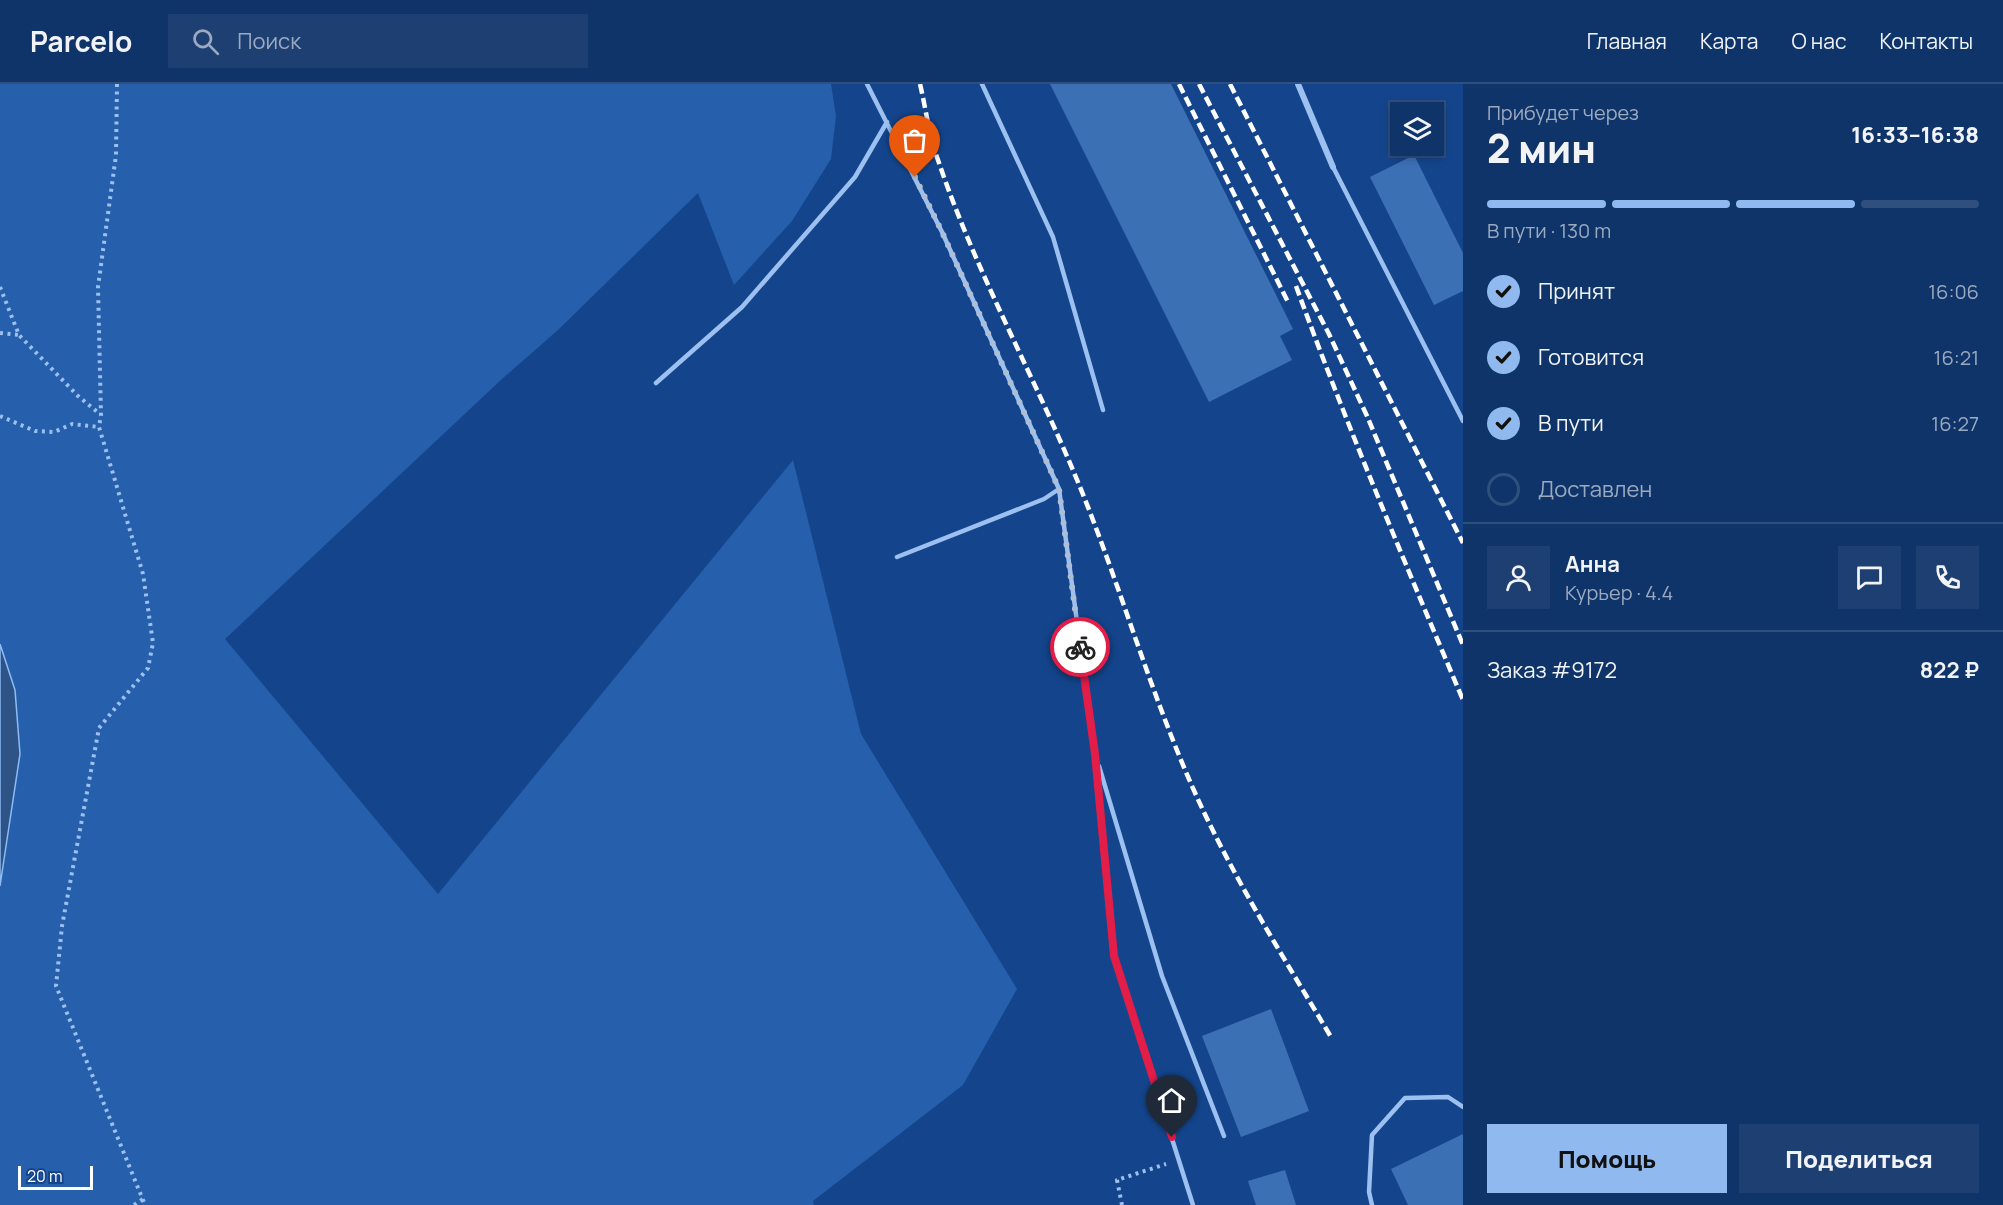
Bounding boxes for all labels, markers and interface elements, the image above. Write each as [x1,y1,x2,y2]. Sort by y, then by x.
search box [168,14,588,68]
text: Parcelo [30,22,132,60]
icon: search [189,25,222,58]
text: Поиск [237,26,301,56]
text: Главная [1587,27,1667,55]
text: Карта [1700,27,1758,55]
text: О нас [1791,27,1847,55]
text: Контакты [1880,27,1973,55]
text: Прибудет через [1487,99,1639,126]
map controls [1390,102,1444,156]
button: layers [1390,102,1444,156]
pin [889,115,940,177]
text: 16:33–16:38 [1851,120,1979,150]
text: 2 мин [1487,121,1596,175]
icon: bag [898,124,931,157]
text: В пути · 130 m [1487,217,1611,244]
icon: check [1487,275,1520,308]
text: Принят [1538,276,1615,306]
text: 16:06 [1928,278,1979,305]
icon: check [1487,341,1520,374]
text: Готовится [1538,342,1644,372]
text: 16:21 [1934,344,1979,371]
icon: check [1487,407,1520,440]
text: В пути [1538,408,1604,438]
text: 16:27 [1931,410,1979,437]
text: Доставлен [1538,474,1652,504]
button: person [1487,546,1550,609]
button: chat [1838,546,1901,609]
button: phone [1916,546,1979,609]
text: Анна [1565,549,1620,579]
text: Курьер · 4.4 [1565,579,1673,606]
courier [1050,617,1110,677]
icon: bike [1064,631,1097,664]
text: Заказ #9172 [1487,655,1617,685]
text: 822 ₽ [1920,655,1979,685]
pin [1146,1075,1197,1137]
icon: home [1155,1084,1188,1117]
button: Помощь [1487,1124,1727,1193]
button: Поделиться [1739,1124,1979,1193]
scale bar [18,1163,93,1190]
text: 20 m [27,1165,63,1187]

